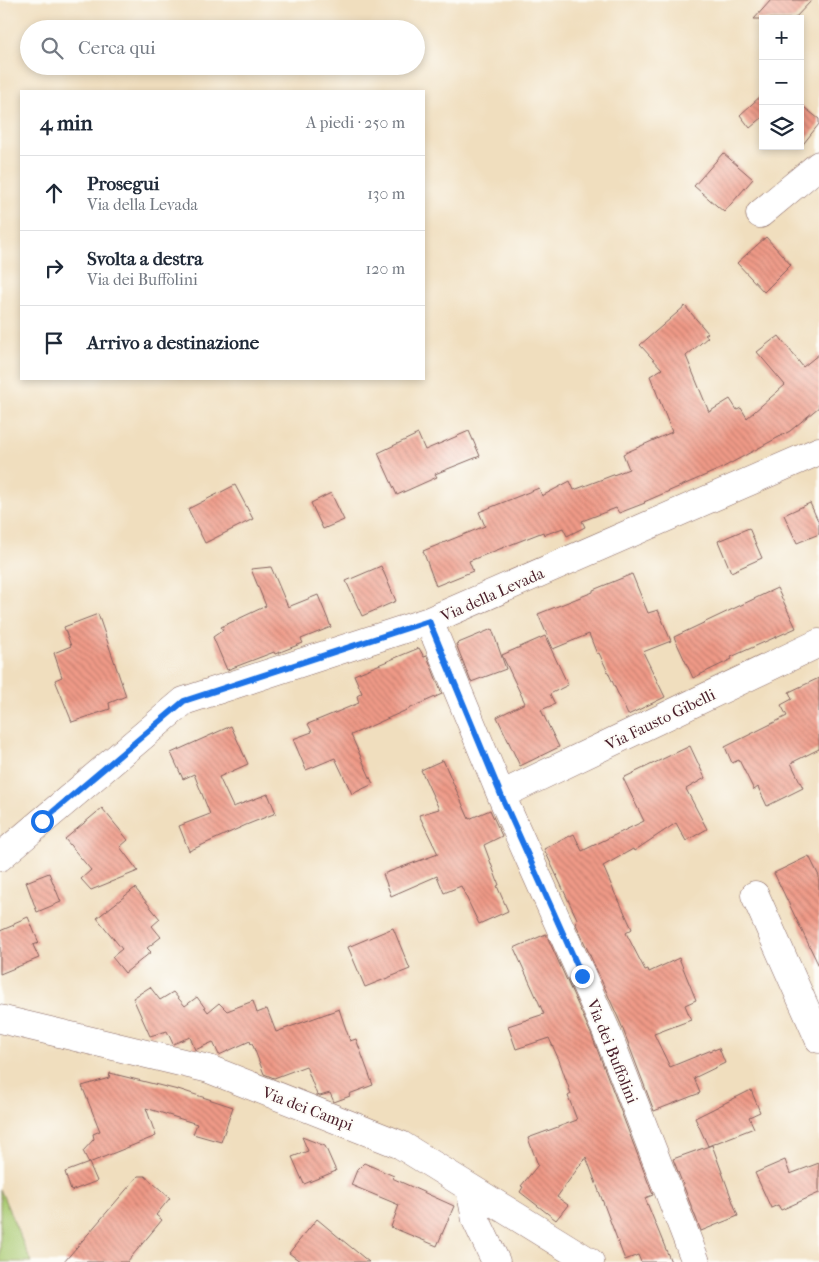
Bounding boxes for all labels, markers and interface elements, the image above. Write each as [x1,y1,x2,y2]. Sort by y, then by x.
map controls [759,15,804,150]
button: + [759,15,804,60]
search box [20,20,425,75]
icon: search [38,34,66,62]
text: Cerca qui [78,37,156,59]
button: − [759,60,804,105]
button: layers [759,105,804,150]
text: 4 min [40,111,93,135]
text: A piedi · 250 m [306,113,405,132]
text: Prosegui [87,173,159,195]
icon: ahead [40,179,68,207]
text: 130 m [367,184,405,203]
text: Via della Levada [87,195,198,214]
text: Svolta a destra [87,248,203,270]
icon: right [40,254,68,282]
text: 120 m [366,259,405,278]
text: Via dei Buffolini [87,270,198,289]
icon: arrive [40,329,68,357]
text: Arrivo a destinazione [87,332,259,354]
street label: Via della Levada [437,563,547,626]
street label: Via Fausto Gibelli [601,685,718,755]
route start [31,810,54,833]
route end [571,965,594,988]
street label: Via dei Buffolini [583,995,642,1106]
street label: Via dei Campi [259,1082,356,1135]

